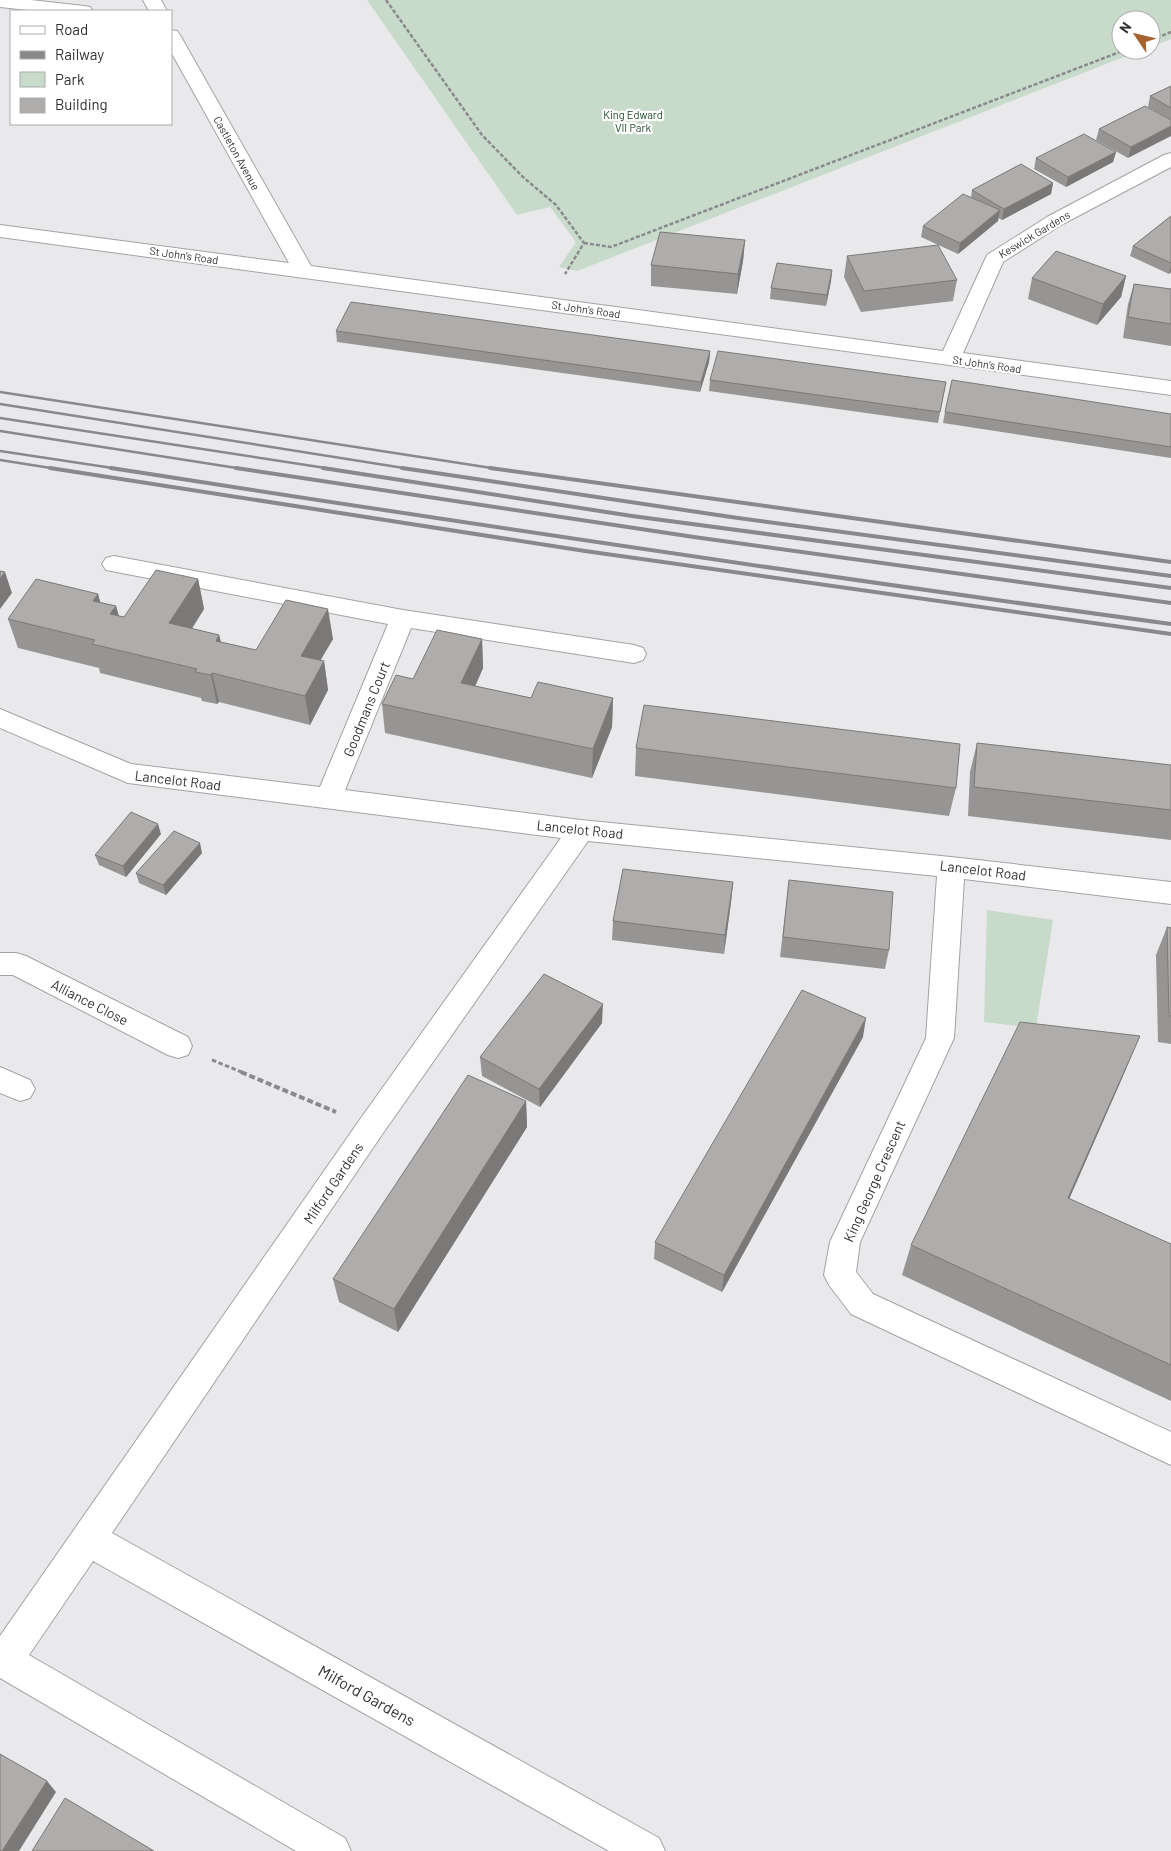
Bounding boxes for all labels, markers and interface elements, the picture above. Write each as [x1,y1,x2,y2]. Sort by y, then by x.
legend [10,10,172,125]
north arrow [1111,10,1161,60]
text: N [1115,19,1135,36]
text: Road [55,20,88,38]
text: Railway [55,45,104,63]
text: Park [55,70,85,88]
text: Building [55,95,108,113]
park label: King Edward VII Park [603,108,663,134]
street label: Castleton Avenue [211,114,263,192]
street label: Keswick Gardens [996,208,1072,260]
street label: St John's Road [149,244,219,266]
street label: St John's Road [551,298,621,320]
street label: St John's Road [952,353,1022,375]
street label: Goodmans Court [339,659,393,759]
street label: Lancelot Road [134,766,222,794]
street label: Lancelot Road [536,816,624,842]
street label: Lancelot Road [939,856,1027,884]
street label: Alliance Close [49,975,131,1029]
street label: King George Crescent [840,1118,908,1244]
street label: Milford Gardens [300,1139,367,1227]
street label: Milford Gardens [315,1661,419,1729]

